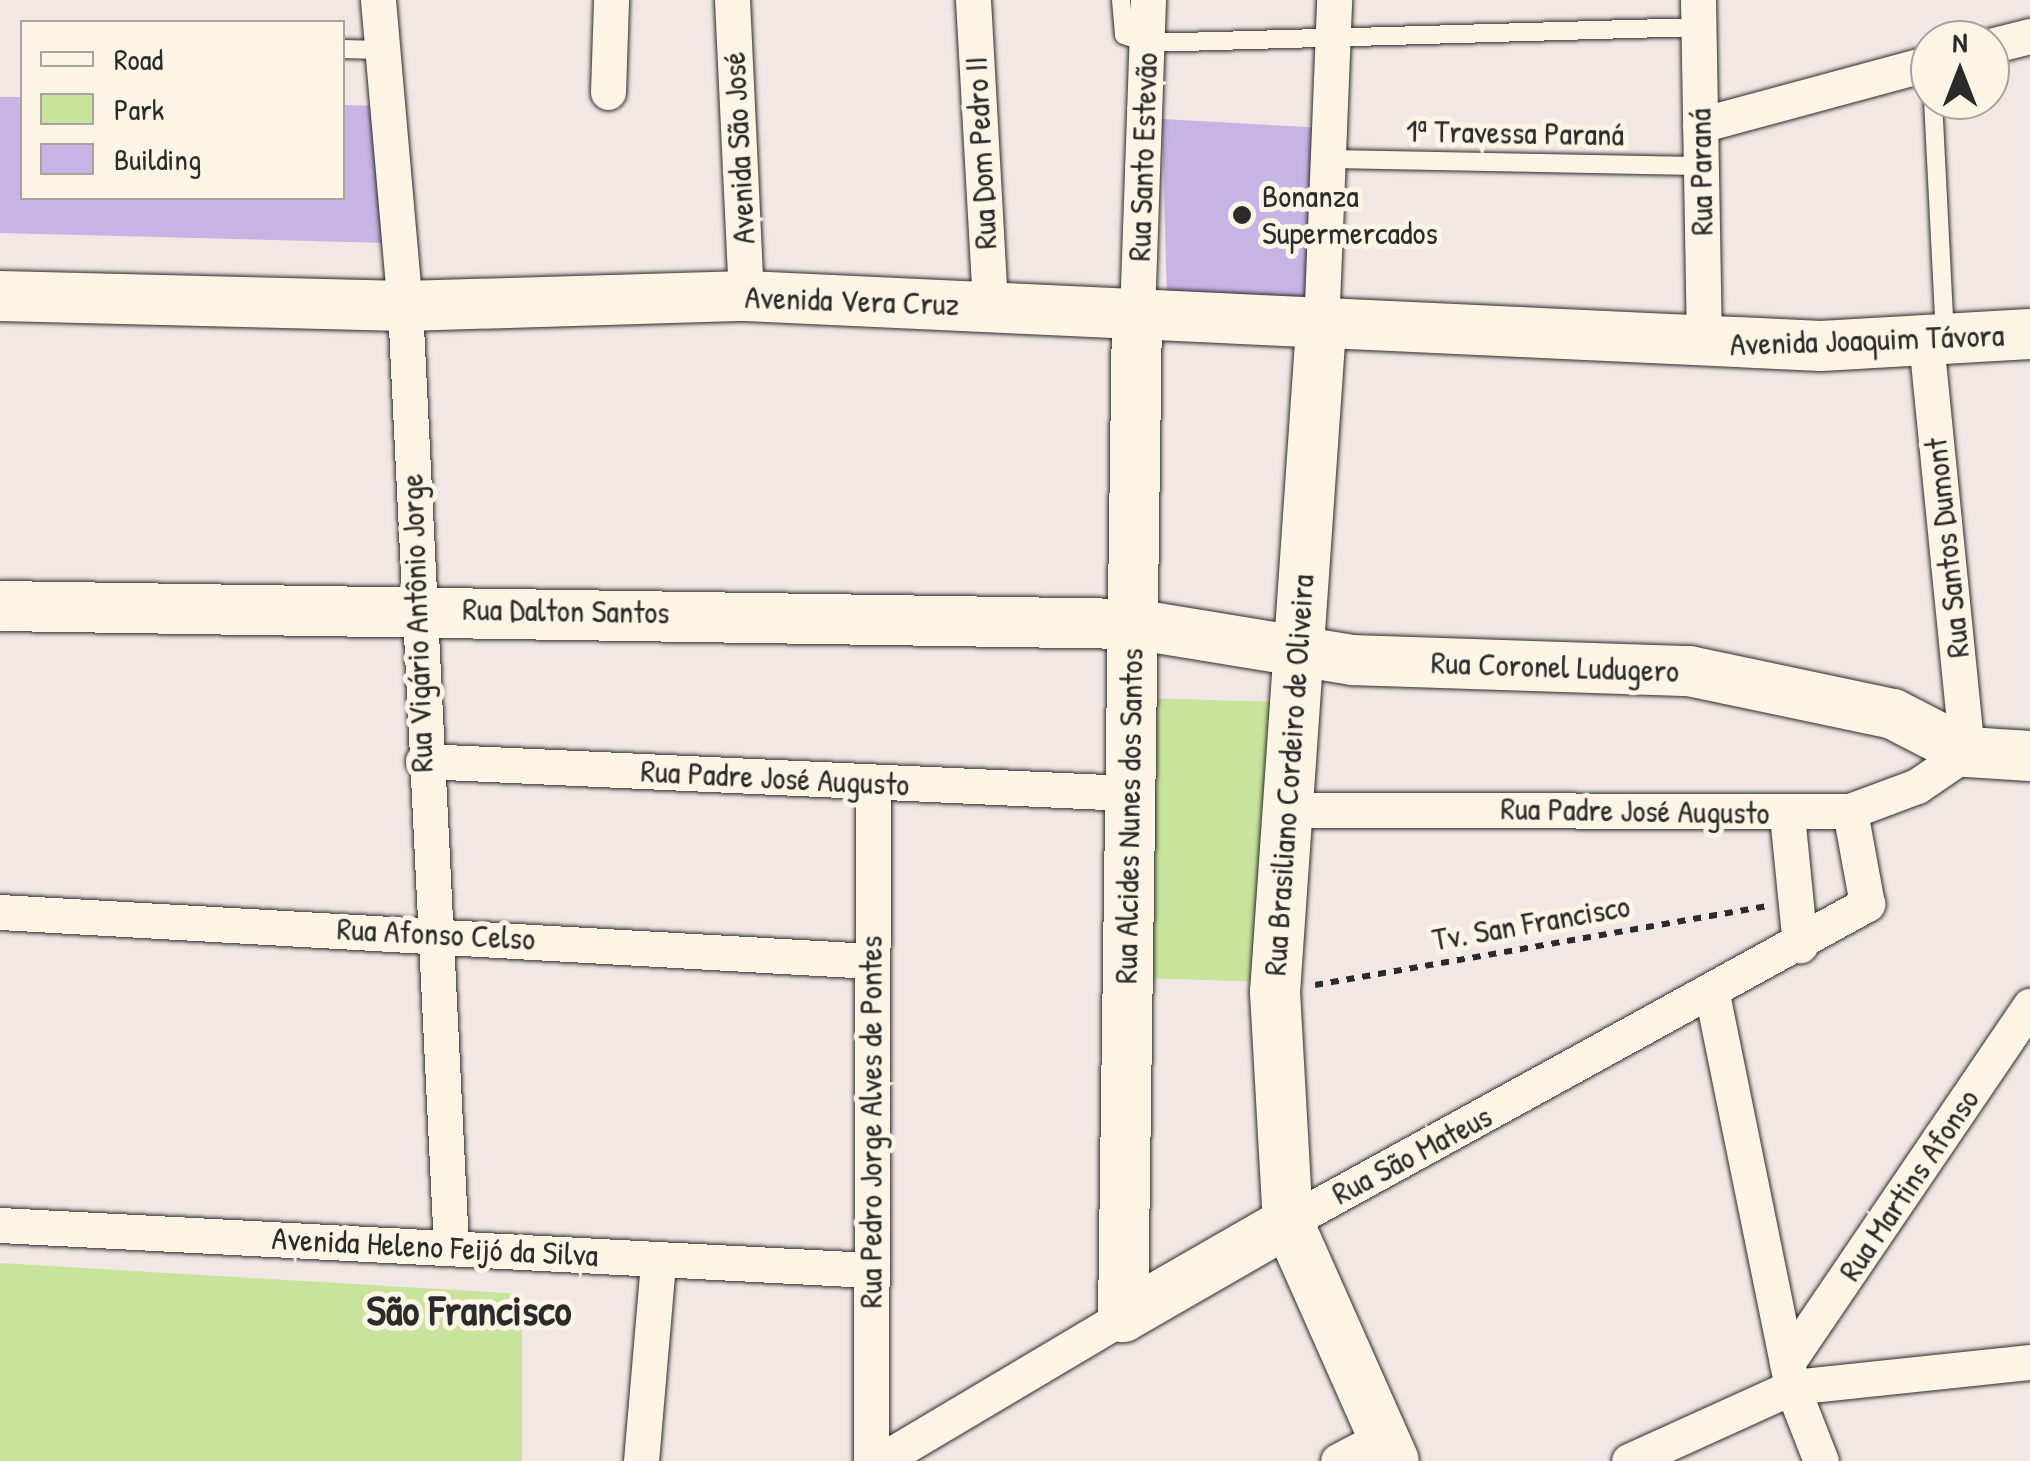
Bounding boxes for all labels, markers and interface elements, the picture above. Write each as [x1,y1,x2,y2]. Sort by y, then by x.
legend [20,20,345,200]
north arrow [1910,20,2010,120]
text: N [1953,23,1967,61]
text: Road [114,39,163,79]
street label: Avenida São José [715,51,763,245]
street label: Rua Santo Estevão [1120,52,1166,262]
street label: Rua Dom Pedro II [957,56,1005,250]
text: Park [114,89,164,129]
street label: Rua Paraná [1681,108,1721,236]
street label: 1ª Travessa Paraná [1406,112,1624,154]
text: Building [114,139,201,179]
place label: Bonanza Supermercados [1262,178,1438,253]
marker: Bonanza Supermercados [1231,204,1253,226]
street label: Avenida Vera Cruz [744,278,960,324]
street label: Avenida Joaquim Távora [1729,316,2005,364]
street label: Rua Santos Dumont [1916,436,1978,660]
street label: Rua Vigário Antônio Jorge [393,473,441,773]
street label: Rua Brasiliano Cordeiro de Oliveira [1256,573,1322,977]
street label: Rua Dalton Santos [462,590,670,632]
street label: Rua Coronel Ludugero [1430,643,1680,691]
street label: Rua Alcides Nunes dos Santos [1107,648,1151,984]
street label: Rua Padre José Augusto [640,752,910,804]
street label: Rua Padre José Augusto [1500,789,1770,833]
street label: Tv. San Francisco [1429,887,1633,959]
street label: Rua Afonso Celso [336,910,536,958]
street label: Rua Pedro Jorge Alves de Pontes [852,936,890,1308]
street label: Rua Martins Afonso [1831,1082,1987,1288]
street label: Rua São Mateus [1326,1097,1498,1213]
street label: Avenida Heleno Feijó da Silva [271,1219,599,1275]
district label: São Francisco [367,1285,571,1335]

